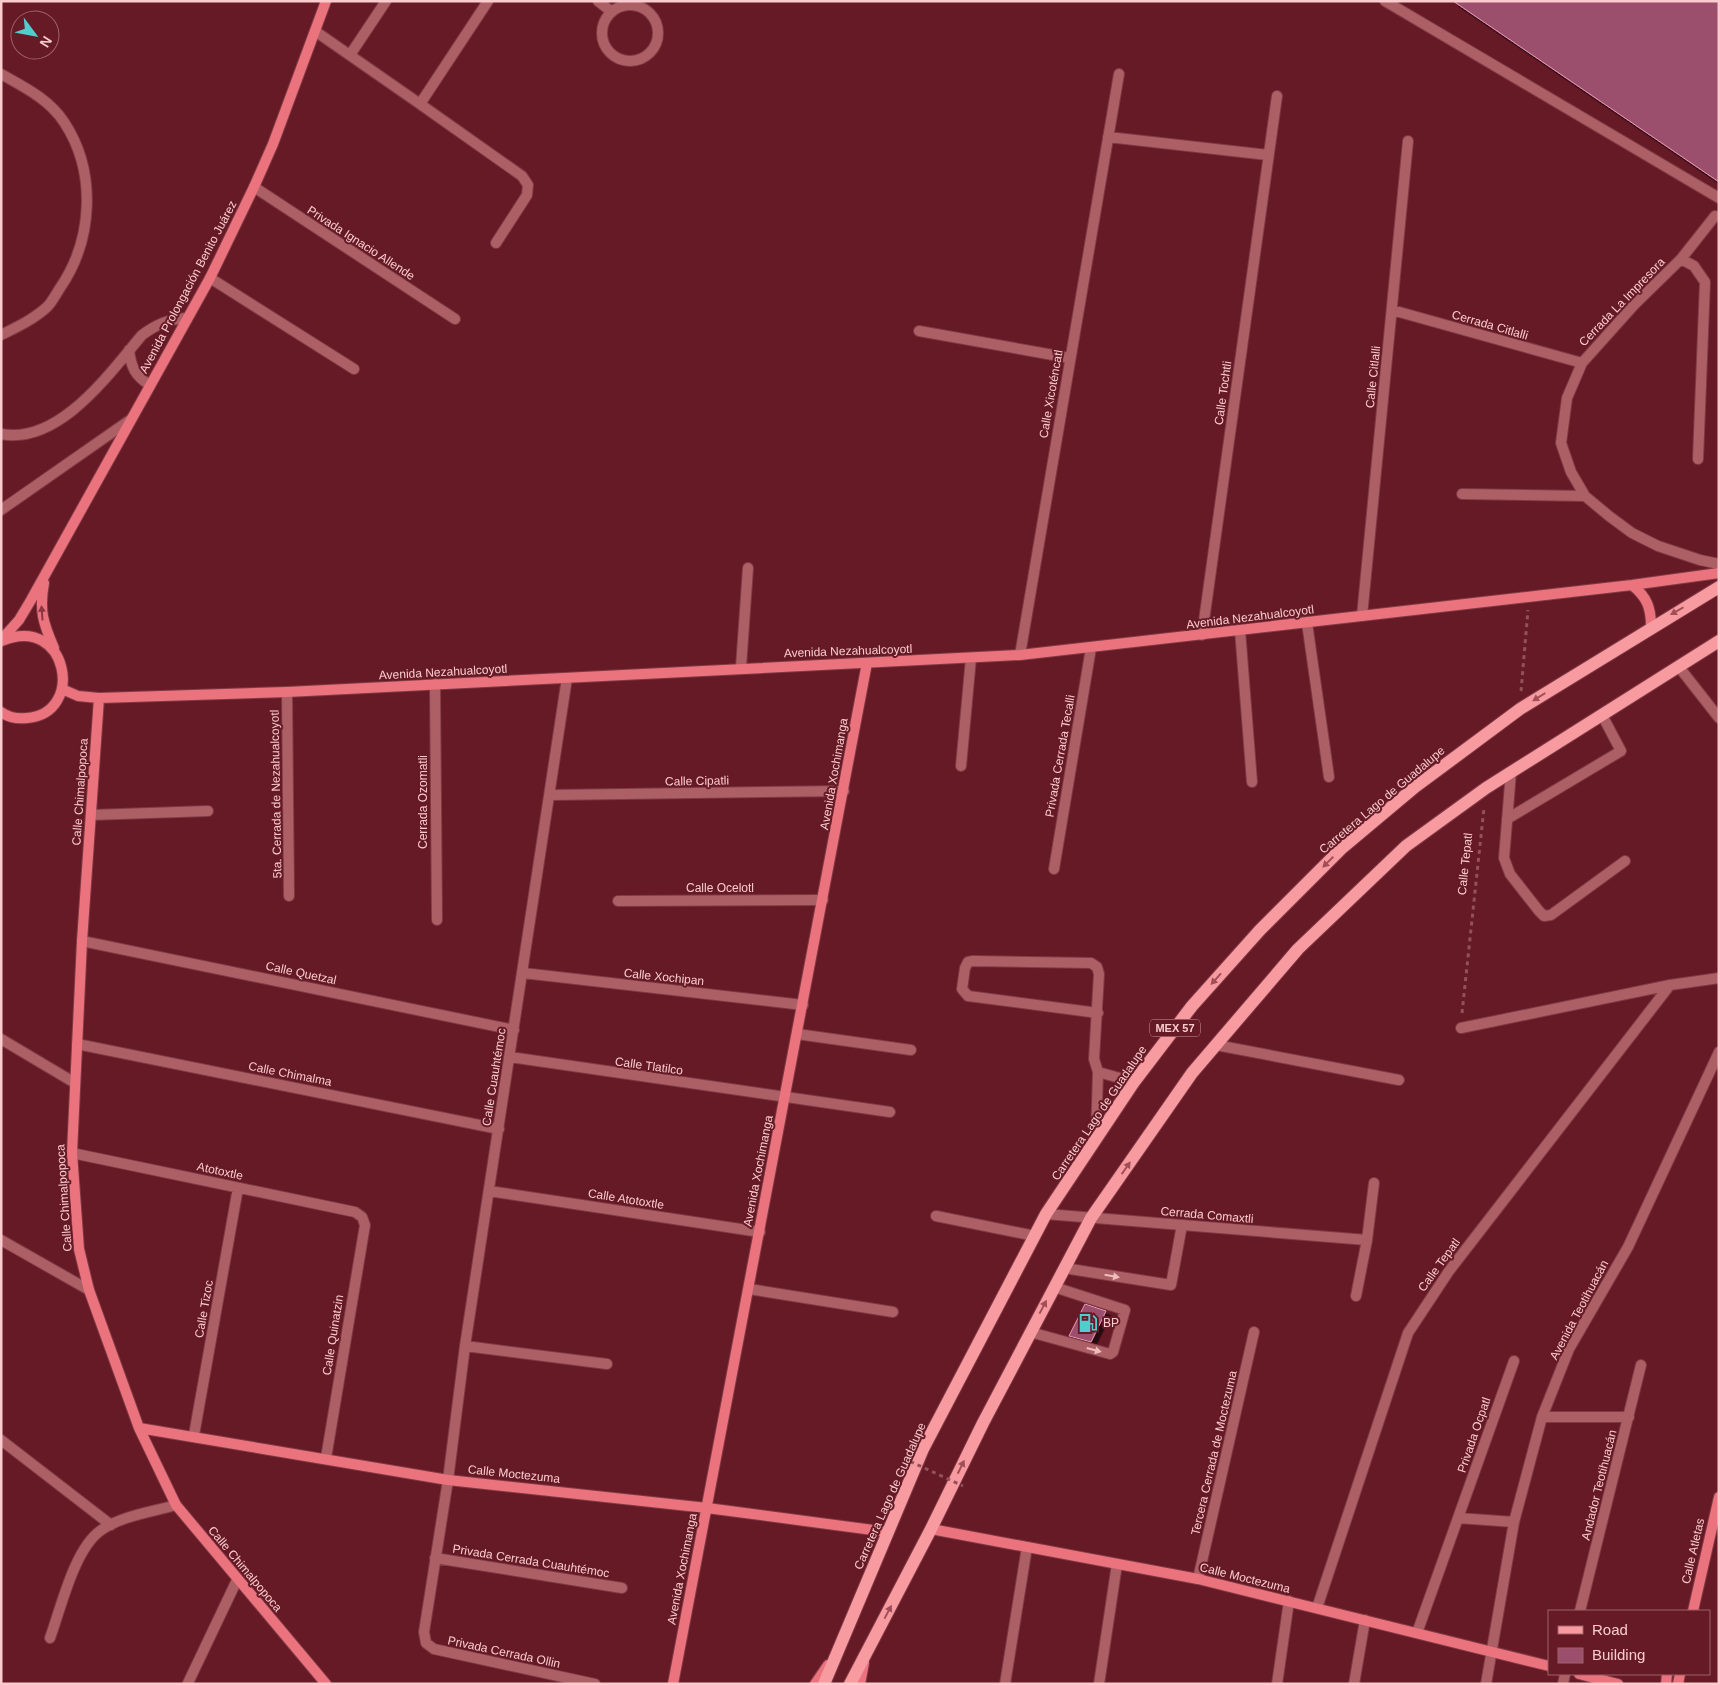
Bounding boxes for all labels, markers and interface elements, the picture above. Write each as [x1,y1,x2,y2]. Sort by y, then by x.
north arrow [10,10,60,60]
text: N [37,33,55,50]
street label: Avenida Prolongación Benito Juárez [136,198,240,376]
street label: Privada Ignacio Allende [305,203,418,283]
street label: Cerrada La Impresora [1576,255,1668,349]
street label: Cerrada Citlalli [1450,307,1530,343]
street label: Calle Citlalli [1363,345,1383,409]
street label: Calle Xicoténcatl [1036,349,1066,439]
street label: Calle Tochtli [1212,360,1234,426]
street label: Avenida Nezahualcoyotl [1185,602,1315,632]
one-way arrow [38,605,46,621]
one-way arrow [1670,607,1683,616]
street label: Avenida Nezahualcoyotl [784,642,912,660]
street label: Avenida Nezahualcoyotl [378,662,508,682]
one-way arrow [1532,692,1545,702]
street label: Privada Cerrada Tecalli [1042,694,1078,818]
street label: 5ta. Cerrada de Nezahualcoyotl [268,710,284,878]
street label: Avenida Xochimanga [817,717,851,831]
street label: Calle Chimalpopoca [69,738,91,846]
street label: Carretera Lago de Guadalupe [1316,743,1448,857]
street label: Cerrada Ozomatli [416,755,430,849]
street label: Calle Cipatli [665,773,729,789]
street label: Calle Tepatl [1455,832,1475,896]
one-way arrow [1323,856,1335,868]
street label: Calle Ocelotl [686,881,754,895]
street label: Calle Quetzal [264,959,338,987]
street label: Calle Xochipan [623,966,705,988]
one-way arrow [1210,972,1222,984]
road number: MEX 57 [1150,1020,1200,1036]
street label: Calle Cuauhtémoc [479,1027,509,1127]
street label: Carretera Lago de Guadalupe [1049,1043,1150,1183]
street label: Calle Tlatilco [614,1054,684,1078]
street label: Calle Chimalma [247,1059,333,1089]
street label: Avenida Xochimanga [740,1114,776,1228]
street label: Calle Chimalpopoca [53,1144,75,1252]
street label: Atotoxtle [196,1159,245,1183]
one-way arrow [1121,1161,1131,1174]
street label: Calle Atotoxtle [587,1186,665,1212]
street label: Cerrada Comaxtli [1160,1204,1254,1226]
street label: Calle Tepatl [1415,1236,1463,1294]
street label: Avenida Teotihuacán [1547,1258,1611,1362]
one-way arrow [1105,1273,1121,1281]
street label: Calle Tizoc [192,1279,216,1339]
street label: Calle Quinatzin [320,1294,346,1376]
one-way arrow [1039,1301,1048,1314]
fuel station icon: BP [1077,1312,1099,1334]
place label: BP [1103,1316,1119,1330]
one-way arrow [1087,1346,1102,1354]
street label: Tercera Cerrada de Moctezuma [1188,1369,1240,1537]
street label: Privada Ocpatl [1455,1396,1493,1474]
street label: Carretera Lago de Guadalupe [851,1420,929,1572]
street label: Andador Teotihuacán [1579,1428,1619,1542]
one-way arrow [957,1460,965,1474]
street label: Calle Moctezuma [467,1462,561,1486]
street label: Avenida Xochimanga [664,1512,700,1626]
street label: Calle Atletas [1679,1517,1707,1585]
street label: Calle Chimalpopoca [205,1523,285,1615]
street label: Privada Cerrada Cuauhtémoc [452,1542,610,1580]
street label: Calle Moctezuma [1198,1560,1292,1596]
one-way arrow [883,1606,892,1619]
legend [1548,1610,1710,1675]
text: Road [1592,1621,1628,1638]
street label: Privada Cerrada Ollin [446,1633,562,1671]
text: Building [1592,1646,1645,1663]

